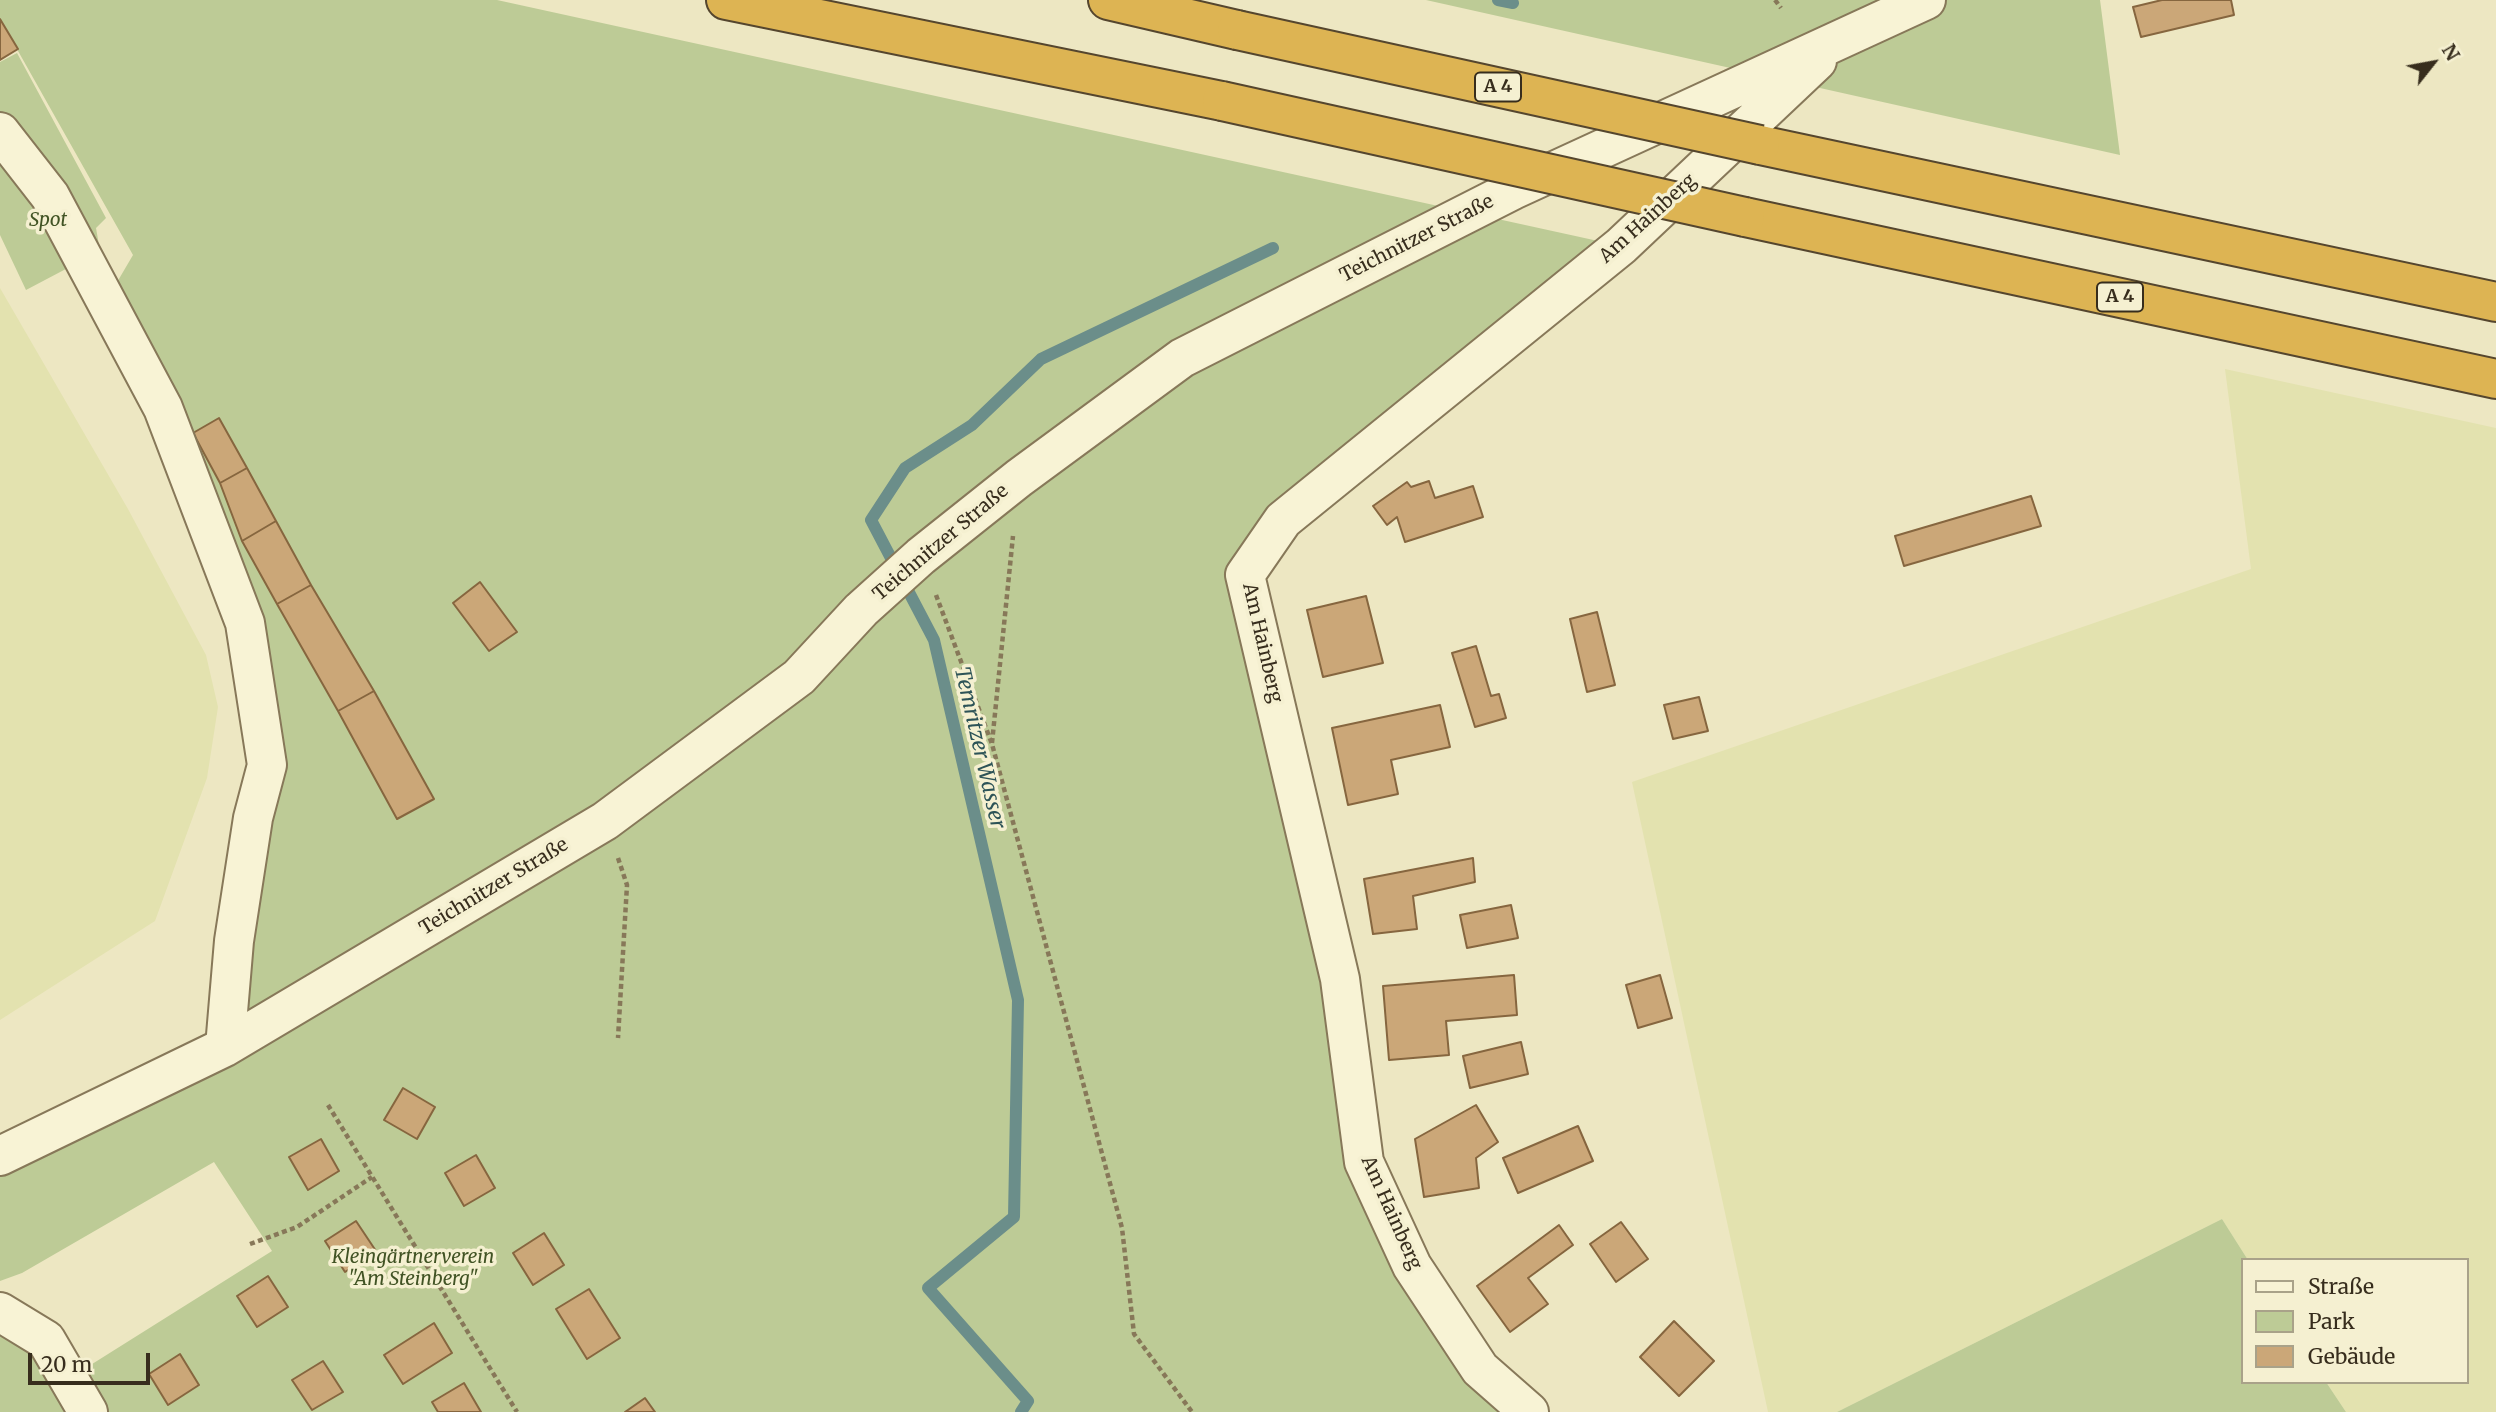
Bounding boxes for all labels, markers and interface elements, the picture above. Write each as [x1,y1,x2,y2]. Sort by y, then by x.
north arrow [2398,28,2468,98]
text: N [2437,40,2465,65]
road number: A 4 [1475,72,1521,102]
street label: Am Hainberg [1595,170,1701,268]
street label: Teichnitzer Straße [1336,190,1498,288]
park label: Spot [29,210,67,232]
road number: A 4 [2097,282,2143,312]
street label: Teichnitzer Straße [869,480,1013,606]
street label: Am Hainberg [1237,581,1287,705]
water label: Temritzer Wasser [948,665,1010,831]
street label: Teichnitzer Straße [416,834,572,940]
street label: Am Hainberg [1356,1153,1426,1273]
park label: Kleingärtnerverein "Am Steinberg" [332,1247,494,1291]
legend [2240,1258,2468,1384]
text: Straße [2308,1273,2374,1300]
text: Park [2308,1308,2355,1335]
scale bar [32,1338,154,1382]
text: Gebäude [2308,1343,2395,1370]
text: 20 m [41,1351,92,1378]

